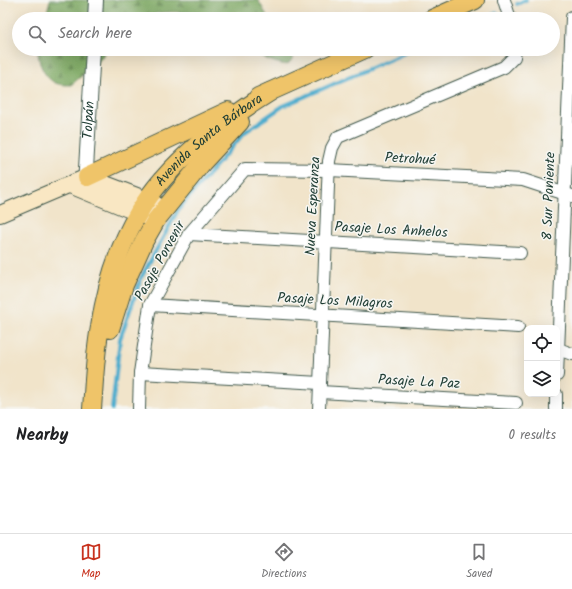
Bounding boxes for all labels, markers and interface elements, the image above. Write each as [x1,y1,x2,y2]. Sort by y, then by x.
search box [12,12,560,56]
text: Search here [58,22,132,46]
icon: search [26,23,48,45]
street label: Avenida Santa Bárbara [150,88,267,192]
street label: Tolpán [77,100,101,140]
street label: Petrohué [384,147,437,171]
street label: 8 Sur Poniente [536,151,562,241]
street label: Nueva Esperanza [299,156,327,256]
street label: Pasaje Porvenir [129,216,192,305]
street label: Pasaje Los Anhelos [334,216,448,244]
street label: Pasaje Los Milagros [277,287,393,315]
map controls [524,325,560,397]
button: locate [524,325,560,361]
button: layers [524,361,560,397]
street label: Pasaje La Paz [377,369,461,395]
text: Nearby [16,422,68,449]
text: 0 results [509,425,556,446]
tab: Map [80,541,102,583]
tab: Directions [261,541,307,583]
tab: Saved [466,541,492,583]

